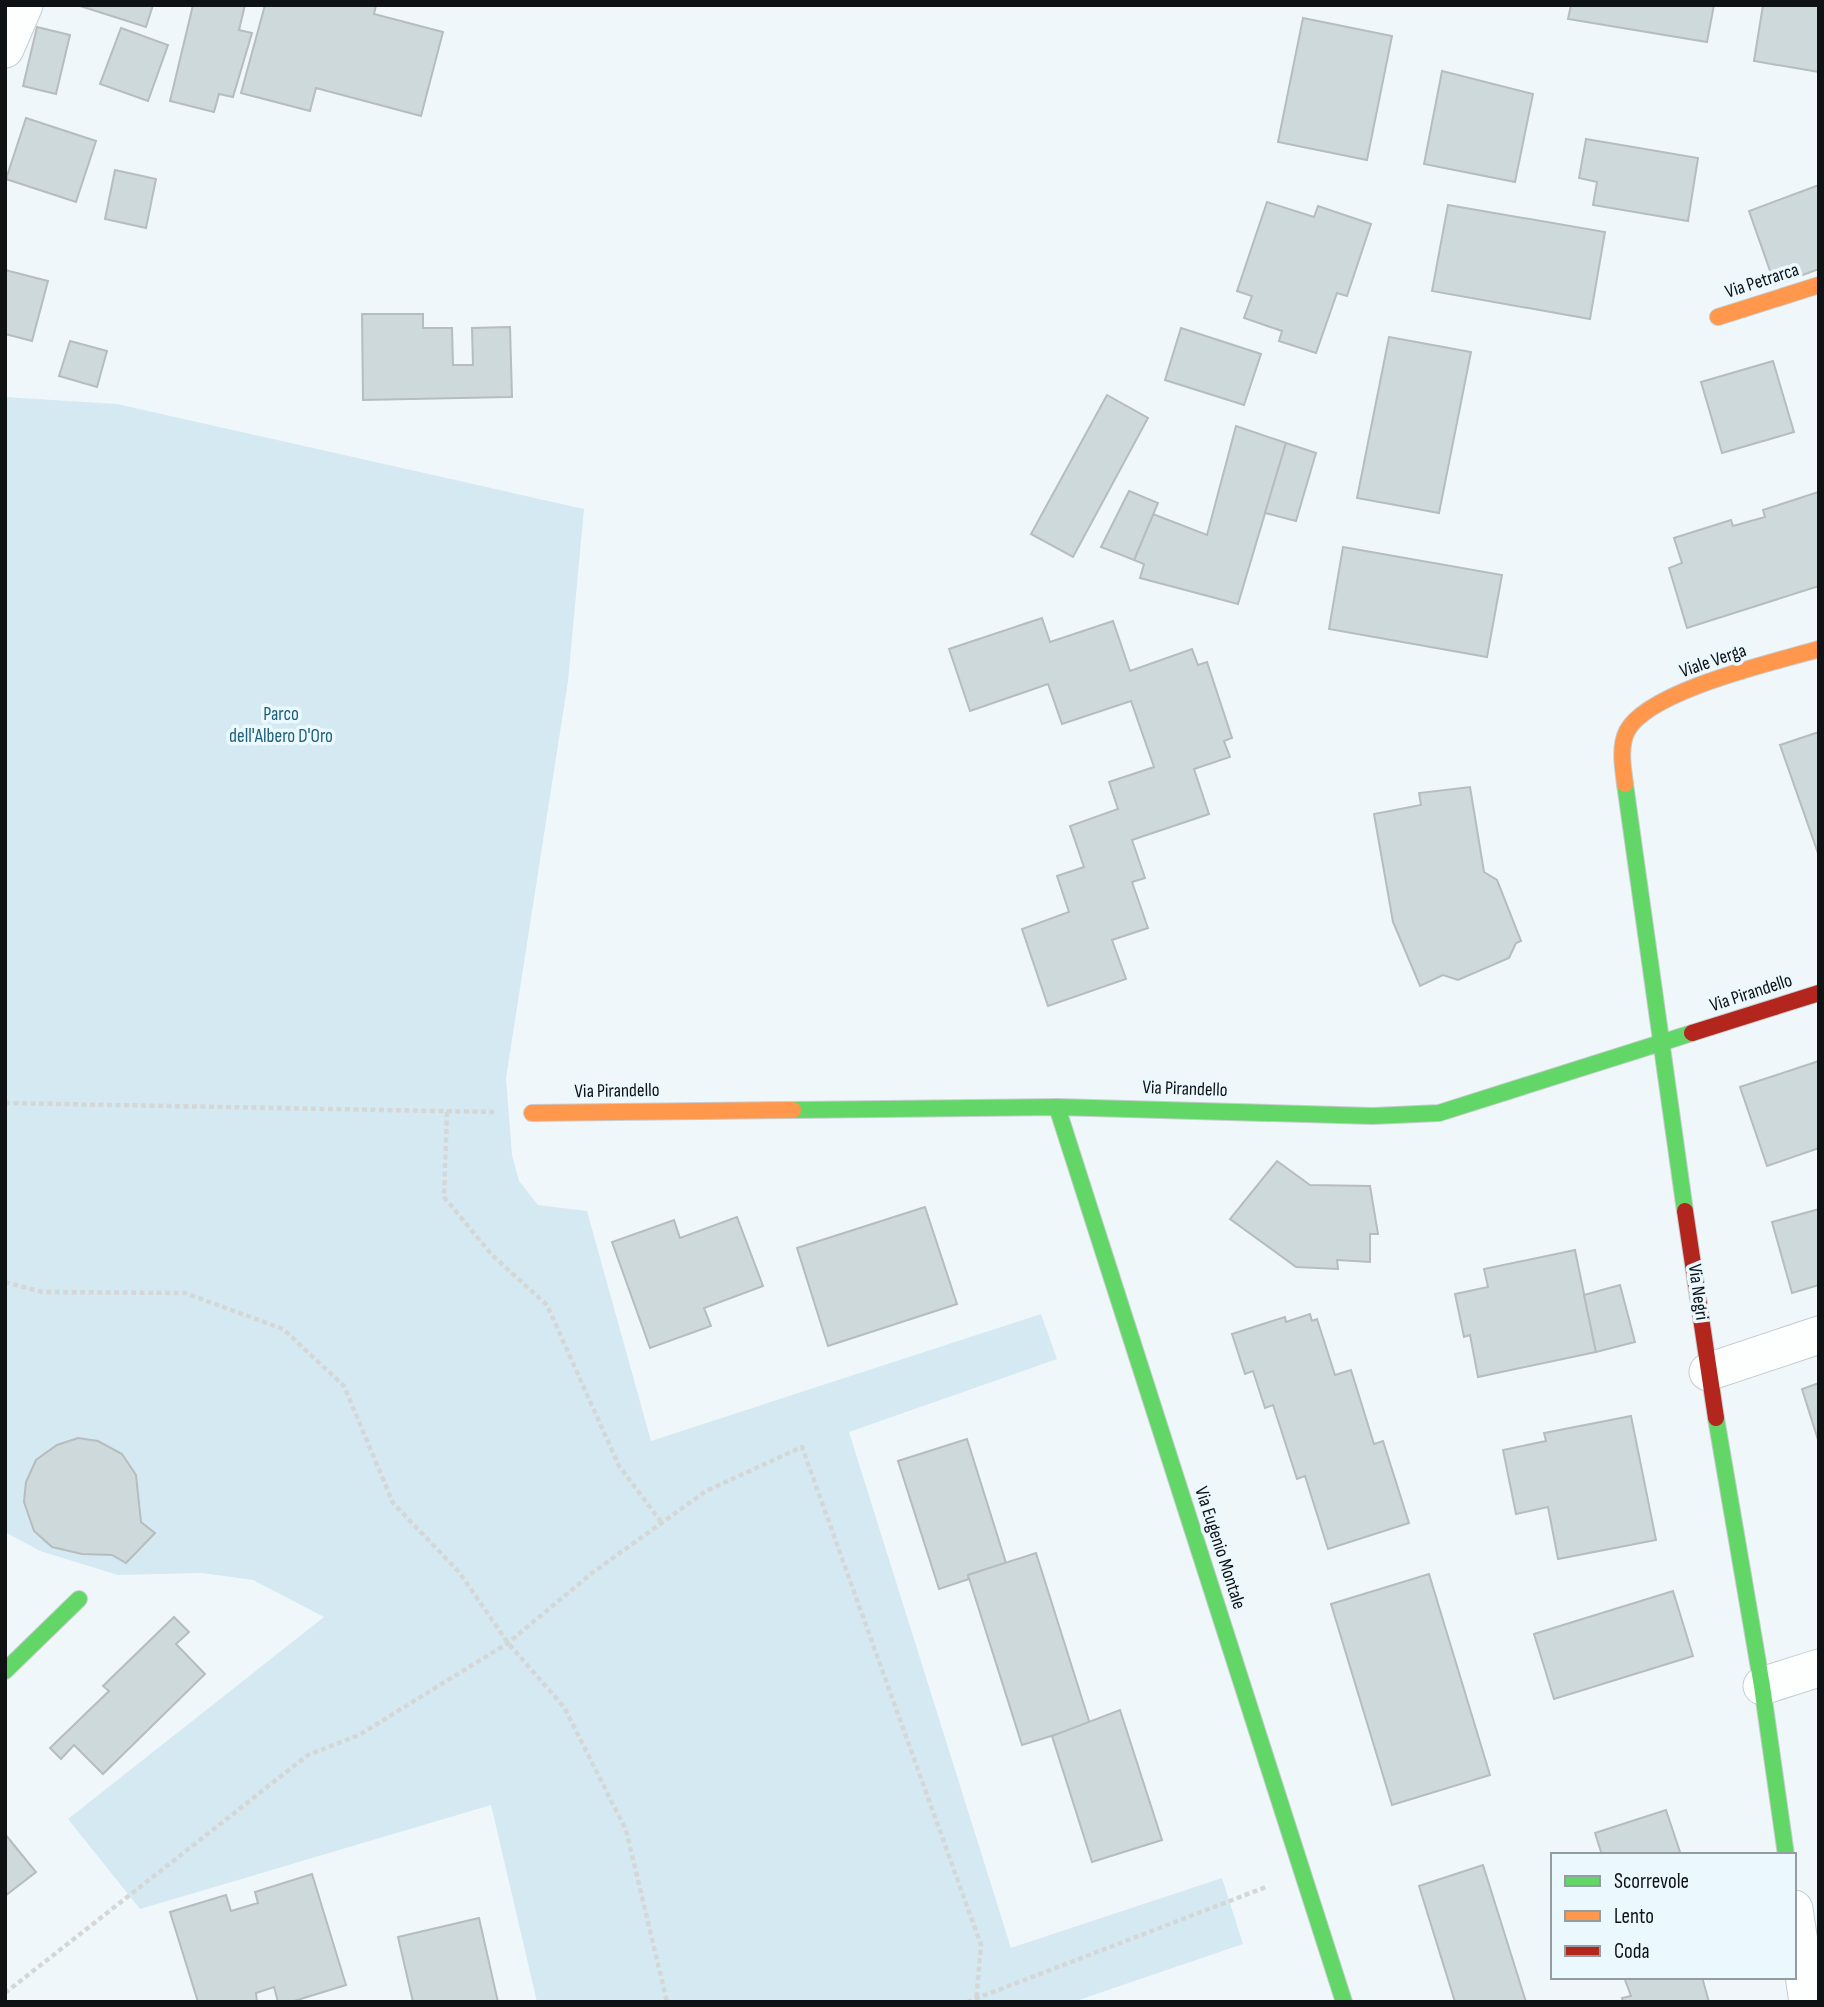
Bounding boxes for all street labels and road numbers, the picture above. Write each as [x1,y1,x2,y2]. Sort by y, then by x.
street label: Via Petrarca [1722,258,1802,304]
street label: Viale Verga [1677,639,1749,683]
street label: Via Pirandello [1707,969,1795,1017]
street label: Via Pirandello [1142,1076,1228,1102]
street label: Via Pirandello [574,1079,660,1103]
street label: Via Negri [1683,1263,1713,1321]
street label: Via Eugenio Montale [1189,1484,1251,1612]

